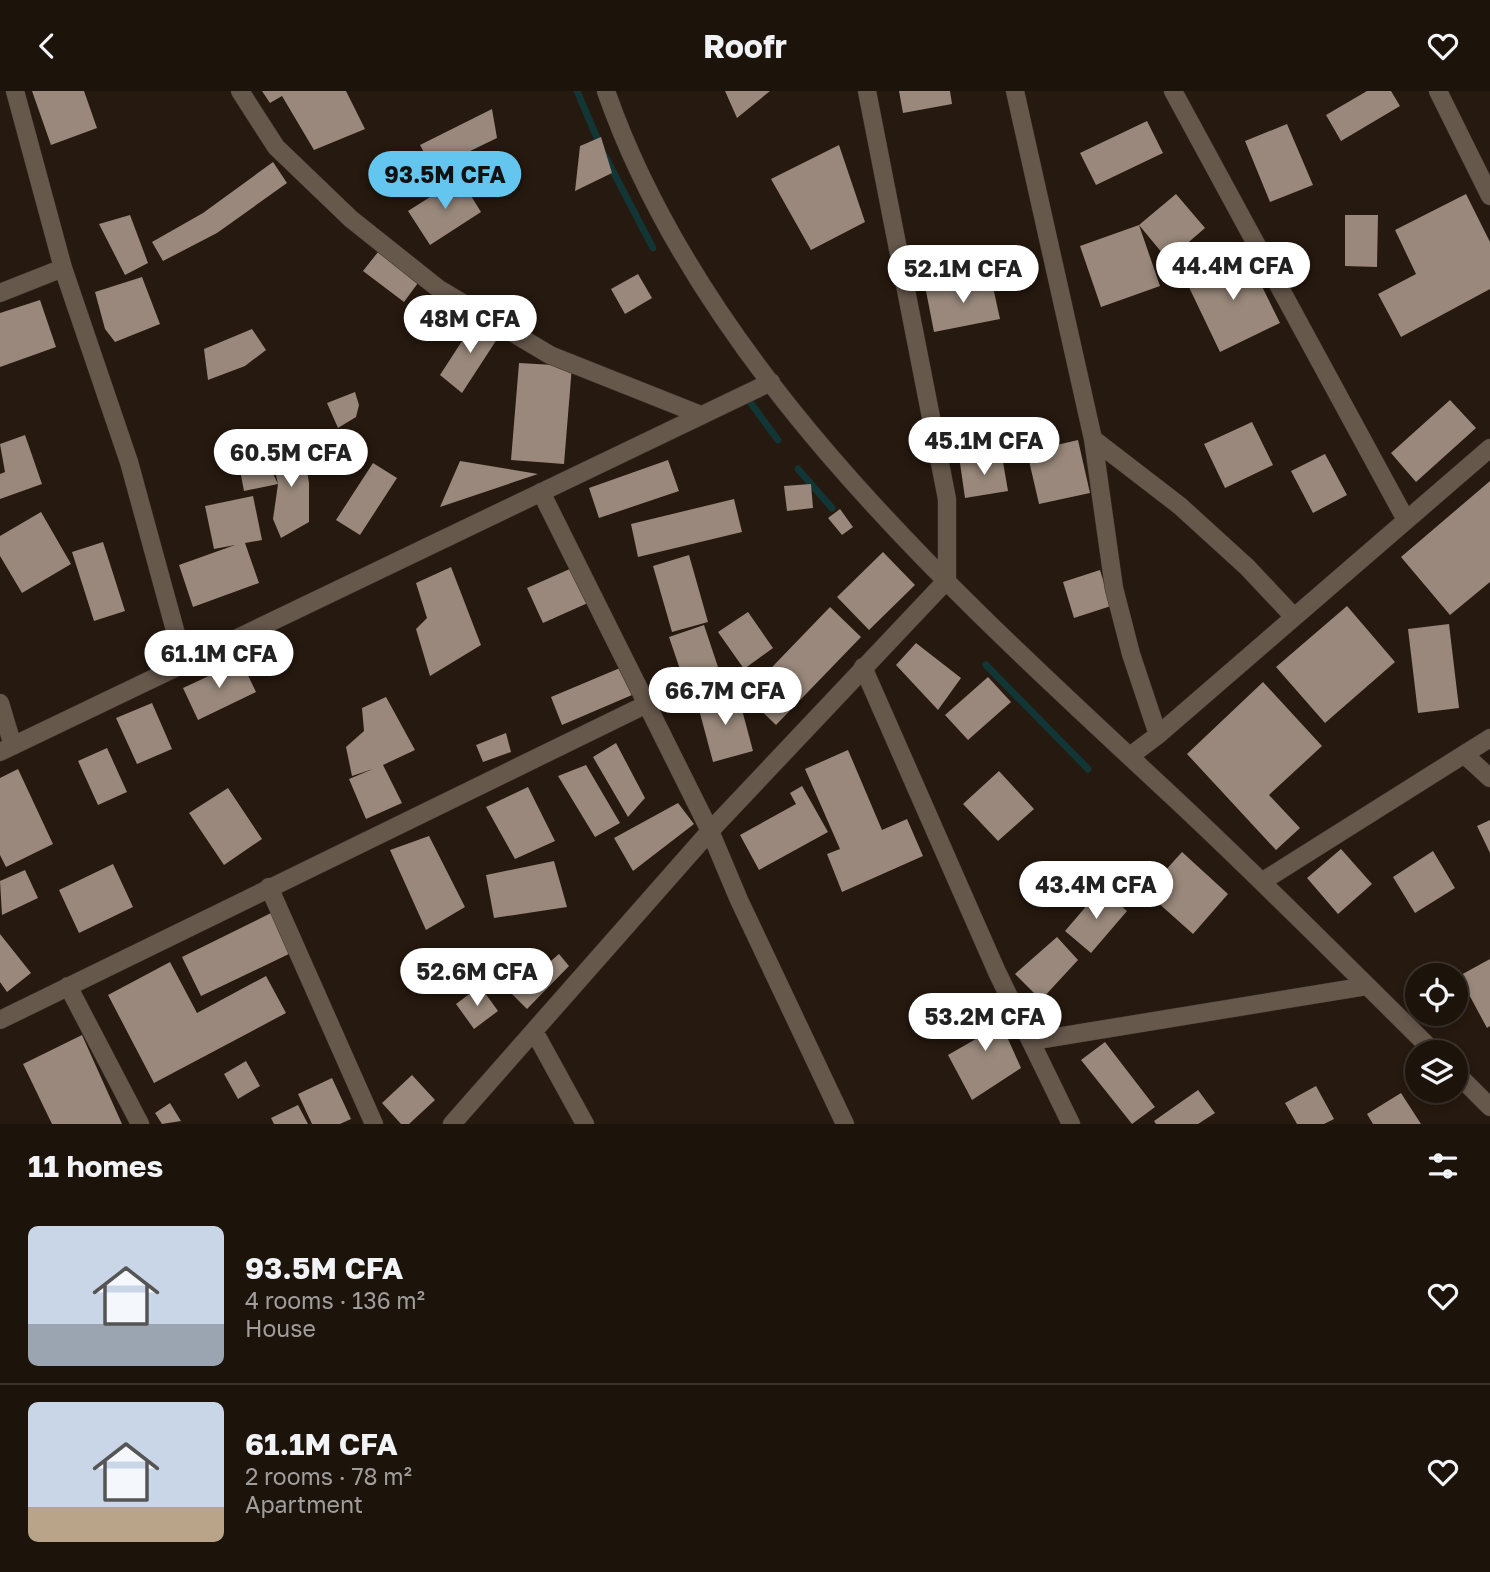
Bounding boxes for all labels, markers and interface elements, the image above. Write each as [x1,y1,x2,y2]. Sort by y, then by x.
icon: back [28,27,66,65]
text: Roofr [703,27,787,65]
icon: heart [1424,27,1462,65]
pin: 93.5M CFA [365,151,525,211]
text: 93.5M CFA [384,160,506,188]
pin: 44.4M CFA [1153,243,1313,302]
pin: 52.1M CFA [883,245,1043,305]
text: 44.4M CFA [1172,251,1294,279]
text: 52.1M CFA [904,254,1022,282]
pin: 48M CFA [405,295,535,355]
text: 48M CFA [420,304,520,332]
pin: 45.1M CFA [904,417,1064,477]
text: 45.1M CFA [924,426,1044,454]
pin: 60.5M CFA [211,429,371,489]
text: 60.5M CFA [230,438,352,466]
pin: 61.1M CFA [139,631,299,690]
text: 61.1M CFA [160,639,278,667]
pin: 66.7M CFA [645,667,805,727]
text: 66.7M CFA [665,676,785,704]
pin: 43.4M CFA [1016,861,1176,921]
text: 43.4M CFA [1035,870,1157,898]
pin: 52.6M CFA [397,949,557,1008]
text: 52.6M CFA [416,957,538,985]
map controls [1405,963,1468,1103]
button: locate [1405,963,1468,1026]
pin: 53.2M CFA [905,993,1065,1053]
text: 53.2M CFA [925,1002,1045,1030]
button: layers [1405,1040,1468,1103]
icon: filters [1424,1147,1462,1185]
text: 11 homes [28,1148,163,1184]
text: 93.5M CFA [245,1250,403,1286]
icon: home [84,1254,168,1338]
icon: heart [1424,1277,1462,1315]
text: 4 rooms · 136 m² [245,1286,425,1314]
text: House [245,1314,316,1342]
text: 61.1M CFA [245,1426,398,1462]
icon: home [84,1430,168,1514]
icon: heart [1424,1453,1462,1491]
text: 2 rooms · 78 m² [245,1462,412,1490]
text: Apartment [245,1490,363,1518]

